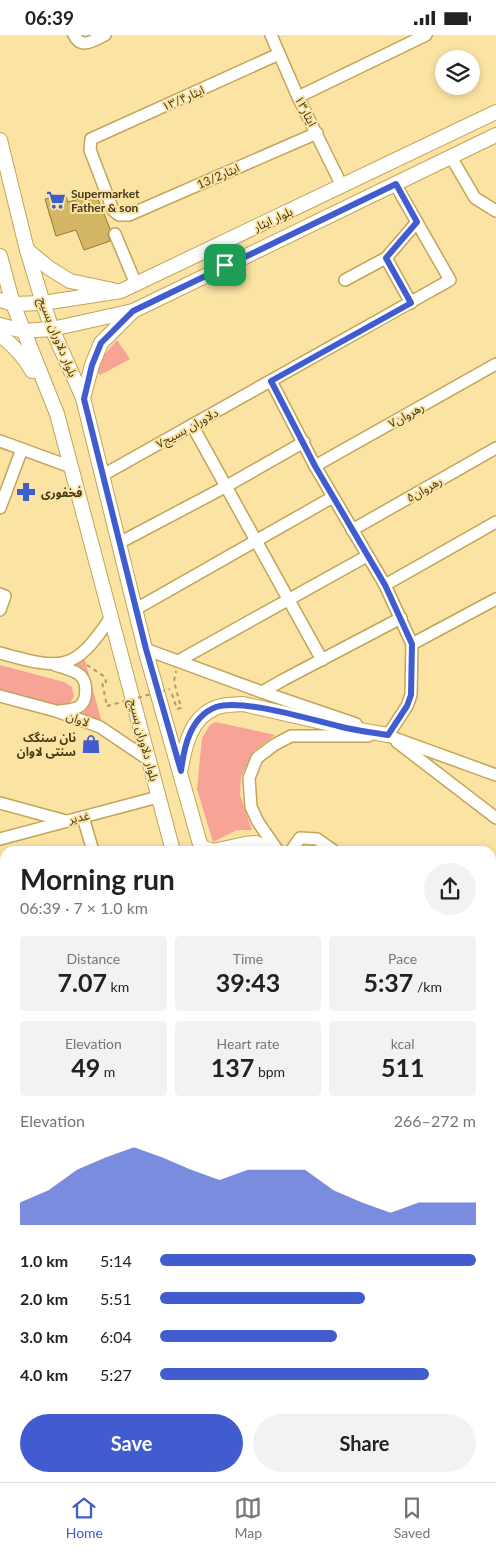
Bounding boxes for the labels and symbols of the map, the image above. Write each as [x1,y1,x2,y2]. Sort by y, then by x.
street label: ایثار۱۳/۴ [159,82,207,114]
street label: ایثار۱۳ [292,93,320,129]
street label: ایثار13/2 [194,160,242,192]
place label: Supermarket Father & son [71,186,140,215]
supermarket icon: Supermarket Father & son [45,189,67,211]
street label: بلوار ایثار [250,203,295,235]
pin [204,244,246,286]
street label: بلوار دلاوران بسیج [33,295,81,380]
street label: رهروان۷ [385,399,427,431]
street label: دلاوران بسیج۷ [153,405,222,453]
street label: رهروان۵ [403,473,445,505]
pharmacy icon: فخفوری [15,481,37,503]
place label: فخفوری [41,485,82,500]
street label: بلوار دلاوران بسیج [124,697,162,783]
street label: لاوان [64,708,92,730]
place label: نان سنگک سنتی لاوان [17,730,76,759]
shop icon: نان سنگک سنتی لاوان [80,733,102,755]
street label: غدیر [66,808,91,827]

